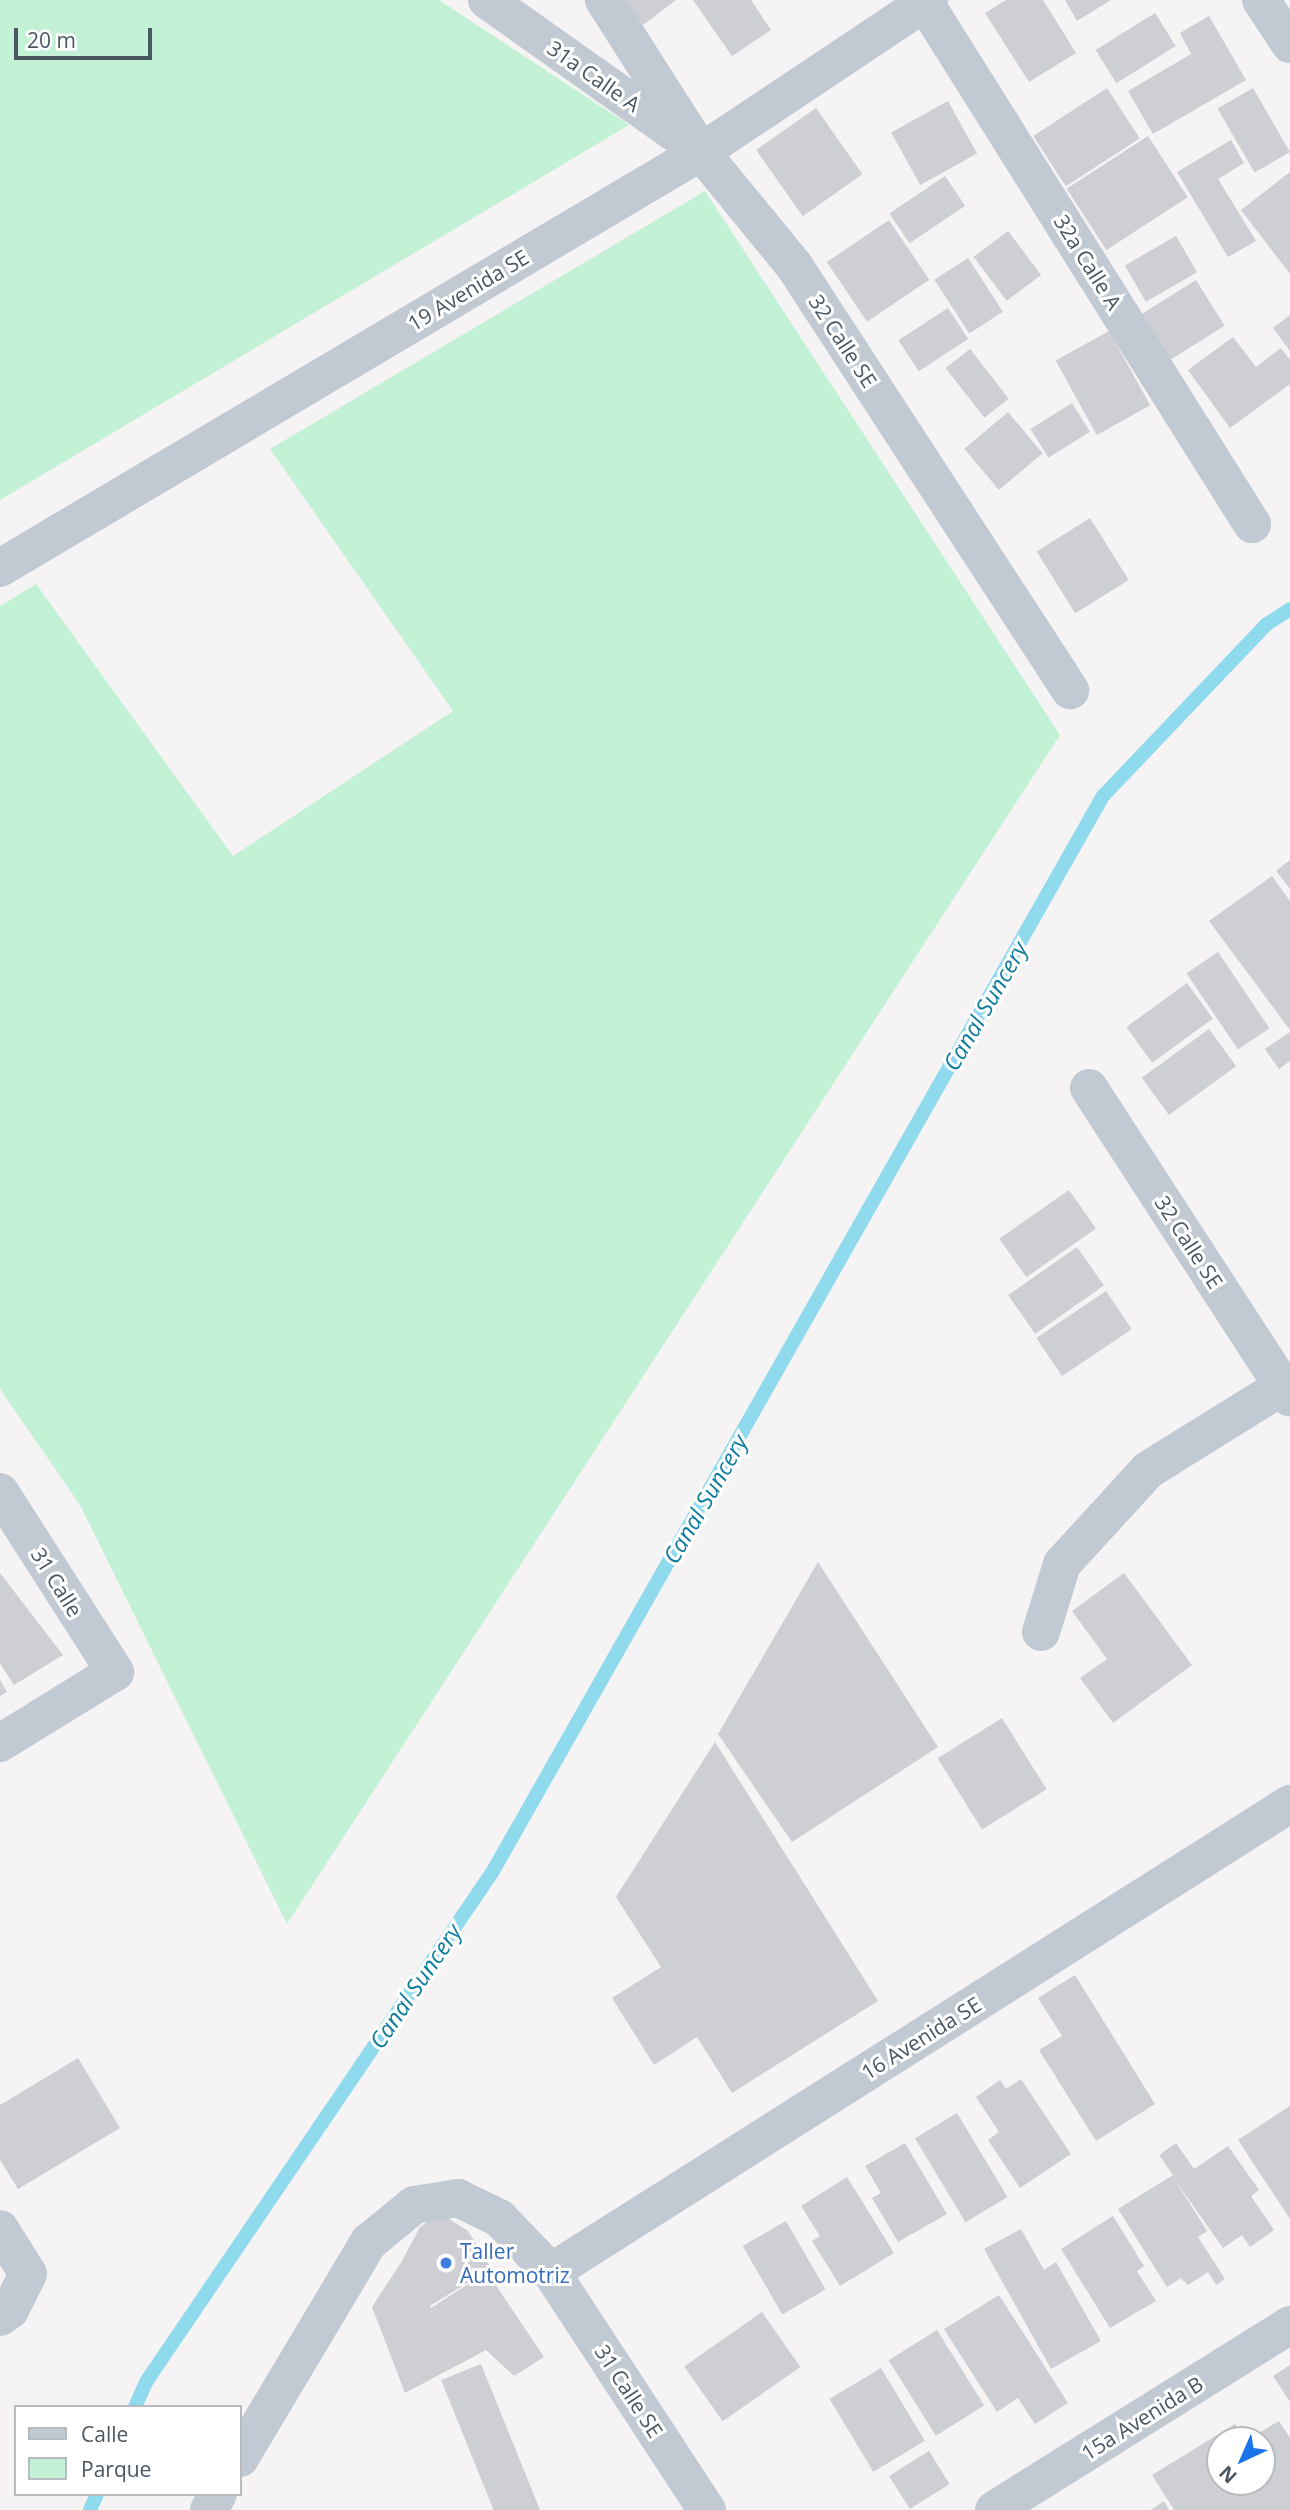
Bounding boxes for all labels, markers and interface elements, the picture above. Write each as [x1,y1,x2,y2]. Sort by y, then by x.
scale bar [18,14,156,58]
text: 20 m [27,26,76,54]
street label: 31a Calle A [543,35,645,117]
street label: 32a Calle A [1049,210,1127,314]
street label: 19 Avenida SE [403,244,533,336]
street label: 32 Calle SE [804,290,882,392]
water label: Canal Suncery [937,937,1033,1075]
street label: 32 Calle SE [1150,1191,1228,1293]
water label: Canal Suncery [657,1430,753,1568]
street label: 31 Calle [26,1543,88,1621]
water label: Canal Suncery [363,1919,467,2053]
street label: 16 Avenida SE [857,1991,985,2085]
place label: Taller Automotriz [460,2238,570,2288]
marker: Taller Automotriz [438,2255,454,2271]
street label: 31 Calle SE [590,2340,668,2442]
street label: 15a Avenida B [1077,2371,1207,2465]
legend [14,2405,242,2496]
text: Calle [81,2420,128,2448]
north arrow [1206,2426,1276,2496]
text: Parque [81,2455,151,2483]
text: N [1213,2460,1242,2489]

